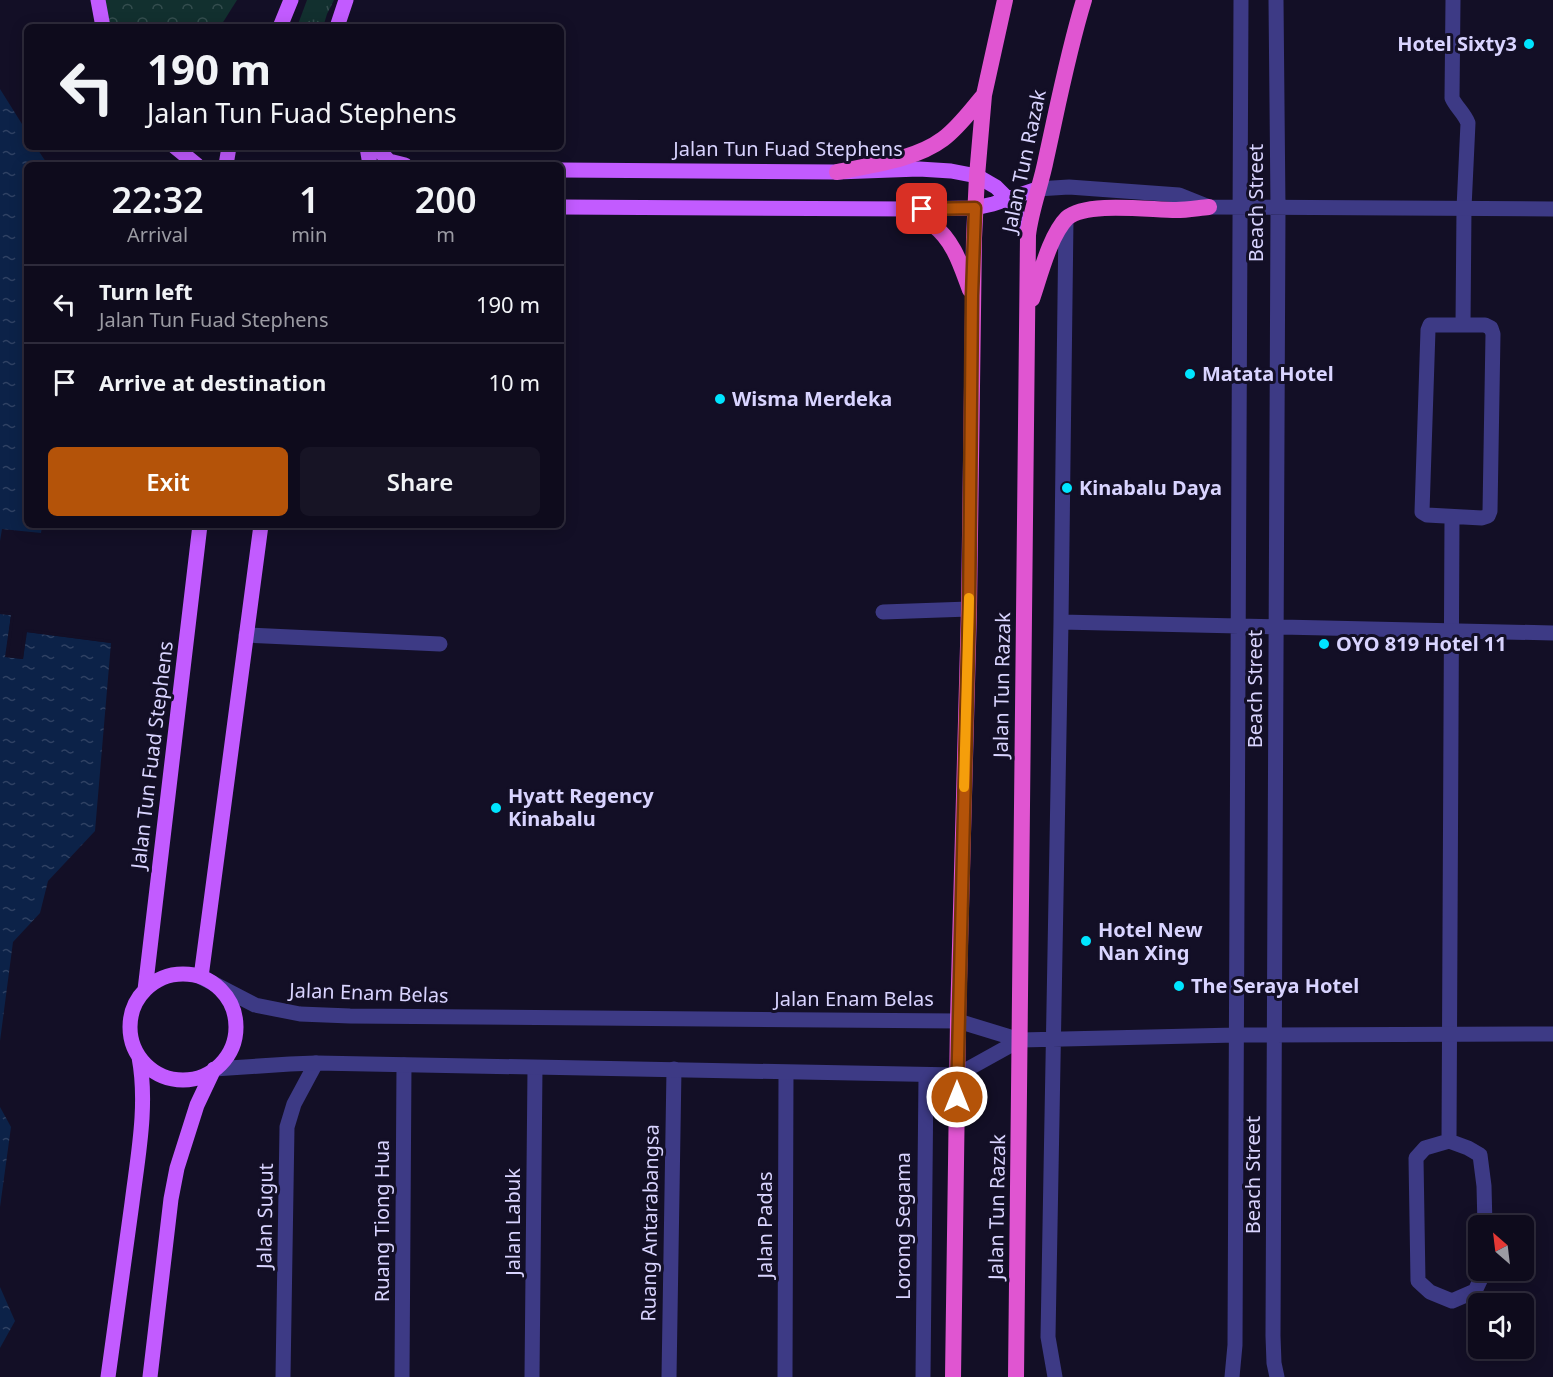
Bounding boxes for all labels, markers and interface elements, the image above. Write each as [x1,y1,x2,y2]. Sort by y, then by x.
place label: Hotel Sixty3 [1397,30,1517,57]
marker: Hotel Sixty3 [1522,37,1536,51]
text: 190 m [147,40,271,97]
icon: left [48,48,126,126]
street label: Jalan Tun Razak [995,87,1052,237]
text: Jalan Tun Fuad Stephens [147,94,457,131]
street label: Jalan Tun Fuad Stephens [671,135,903,162]
street label: Beach Street [1242,144,1269,262]
text: 22:32 [111,175,204,224]
text: 1 [299,175,320,224]
text: 200 [415,175,477,224]
pin [896,183,947,234]
icon: arrive [905,192,938,225]
text: Arrival [127,221,188,248]
text: min [291,221,327,248]
text: m [436,221,455,248]
text: Turn left [99,276,193,306]
icon: left [48,288,81,321]
text: 190 m [476,289,540,319]
text: Jalan Tun Fuad Stephens [99,306,328,333]
place label: Matata Hotel [1202,360,1334,387]
icon: arrive [48,366,81,399]
text: Arrive at destination [99,367,326,397]
text: 10 m [489,367,540,397]
marker: Matata Hotel [1183,367,1197,381]
place label: Wisma Merdeka [732,385,892,412]
marker: Wisma Merdeka [713,392,727,406]
button: Exit [48,447,288,516]
button: Share [300,447,540,516]
place label: Kinabalu Daya [1079,474,1222,501]
marker: Kinabalu Daya [1060,481,1074,495]
street label: Jalan Tun Razak [987,612,1016,760]
street label: Beach Street [1241,630,1268,748]
place label: OYO 819 Hotel 11 [1336,630,1507,657]
marker: OYO 819 Hotel 11 [1317,637,1331,651]
street label: Jalan Tun Fuad Stephens [124,639,179,872]
place label: Hyatt Regency Kinabalu [508,782,654,832]
marker: Hyatt Regency Kinabalu [489,801,503,815]
place label: Hotel New Nan Xing [1098,916,1203,966]
marker: Hotel New Nan Xing [1079,934,1093,948]
place label: The Seraya Hotel [1191,972,1359,999]
street label: Jalan Enam Belas [287,976,449,1009]
marker: The Seraya Hotel [1172,979,1186,993]
street label: Jalan Enam Belas [772,985,934,1012]
position arrow [925,1065,989,1129]
street label: Beach Street [1239,1116,1266,1234]
street label: Ruang Antarabangsa [634,1124,665,1322]
street label: Jalan Tun Razak [982,1134,1011,1282]
street label: Ruang Tiong Hua [368,1140,395,1302]
street label: Lorong Segama [889,1152,916,1300]
street label: Jalan Sugut [250,1163,279,1271]
street label: Jalan Labuk [499,1168,526,1278]
street label: Jalan Padas [751,1171,778,1281]
north arrow [1468,1215,1534,1281]
map controls [1468,1215,1534,1359]
button: sound [1468,1293,1534,1359]

